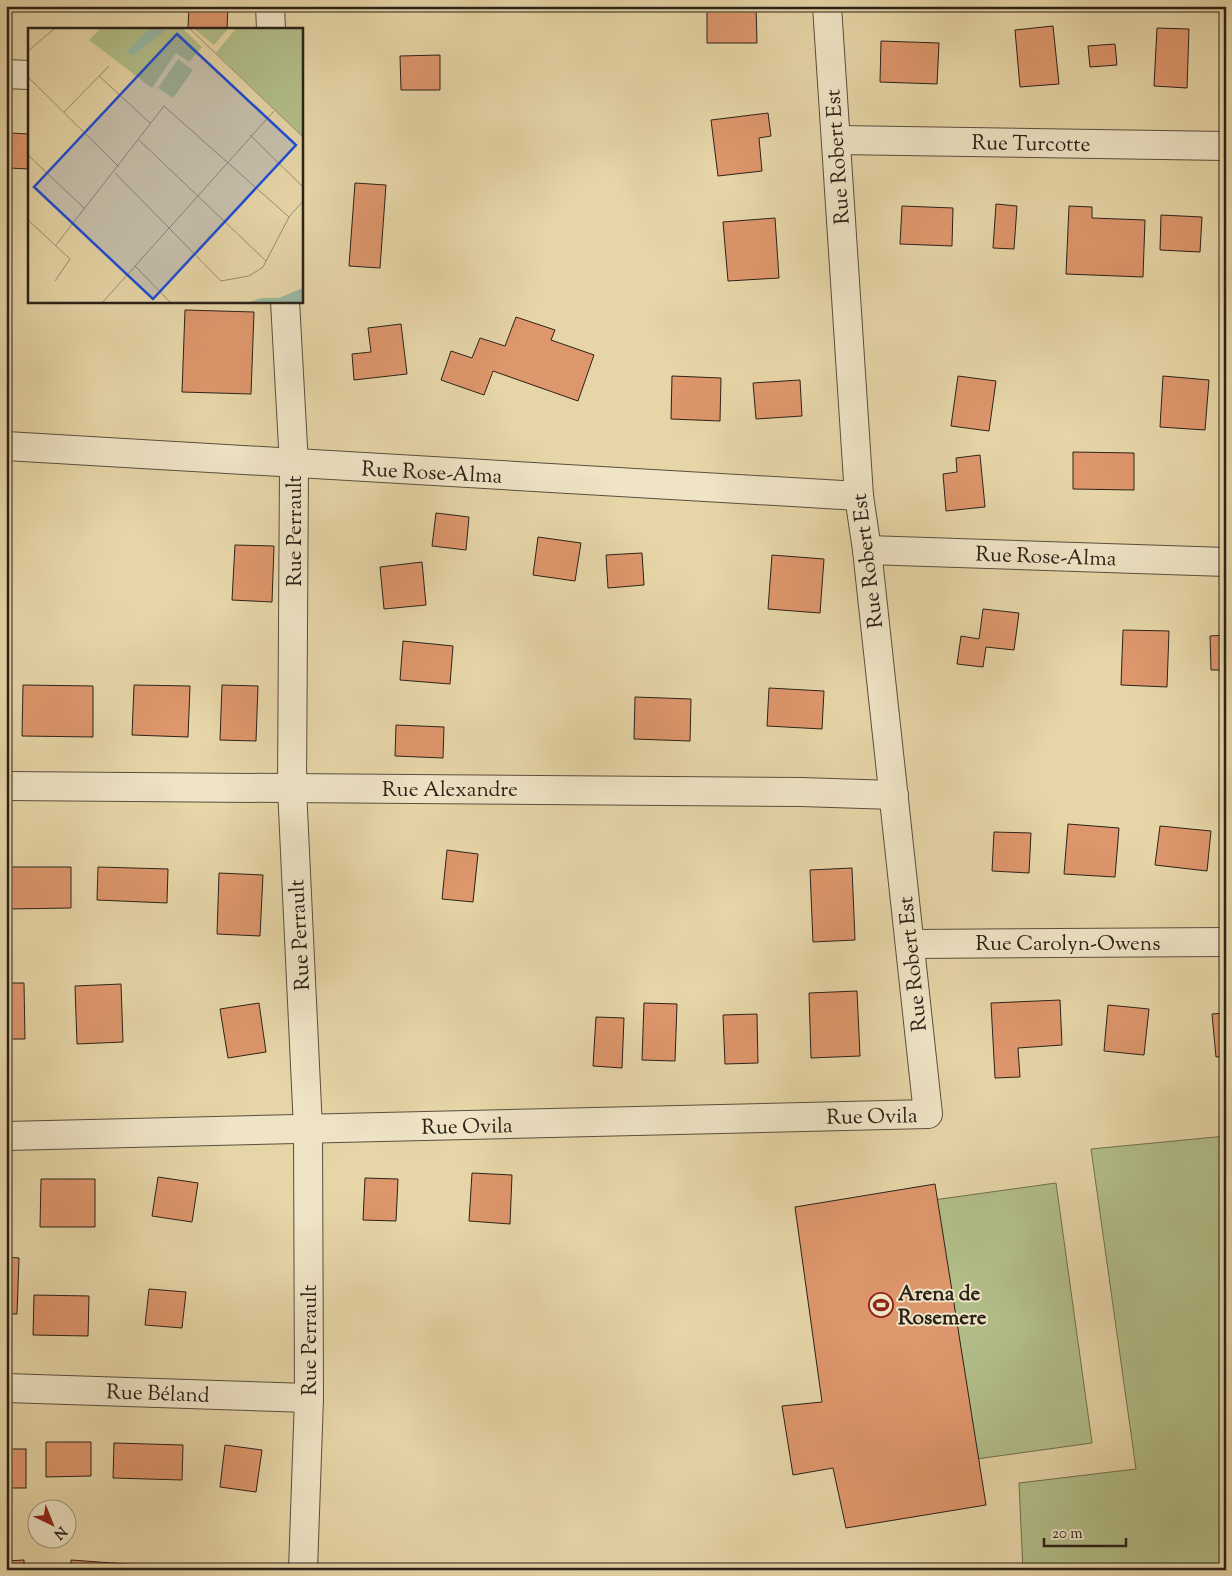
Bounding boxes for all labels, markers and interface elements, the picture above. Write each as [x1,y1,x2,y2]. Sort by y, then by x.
inset map [28,28,302,302]
street label: Rue Robert Est [819,88,859,225]
street label: Rue Turcotte [971,129,1091,161]
street label: Rue Rose-Alma [361,455,503,493]
street label: Rue Perrault [281,475,311,587]
street label: Rue Robert Est [846,492,892,630]
street label: Rue Rose-Alma [975,541,1117,575]
street label: Rue Alexandre [382,776,518,806]
street label: Rue Perrault [283,878,319,991]
street label: Rue Robert Est [892,895,936,1033]
street label: Rue Carolyn-Owens [975,930,1161,960]
street label: Rue Ovila [826,1102,918,1134]
street label: Rue Ovila [421,1112,513,1144]
place label: Arena de Rosemere [898,1280,987,1334]
street label: Rue Perrault [296,1284,326,1396]
sports icon: Arena de Rosemere [868,1292,894,1318]
street label: Rue Béland [106,1378,210,1412]
north arrow [28,1498,78,1548]
scale bar [1044,1516,1127,1548]
text: N [49,1521,70,1543]
text: 20 m [1052,1524,1083,1545]

